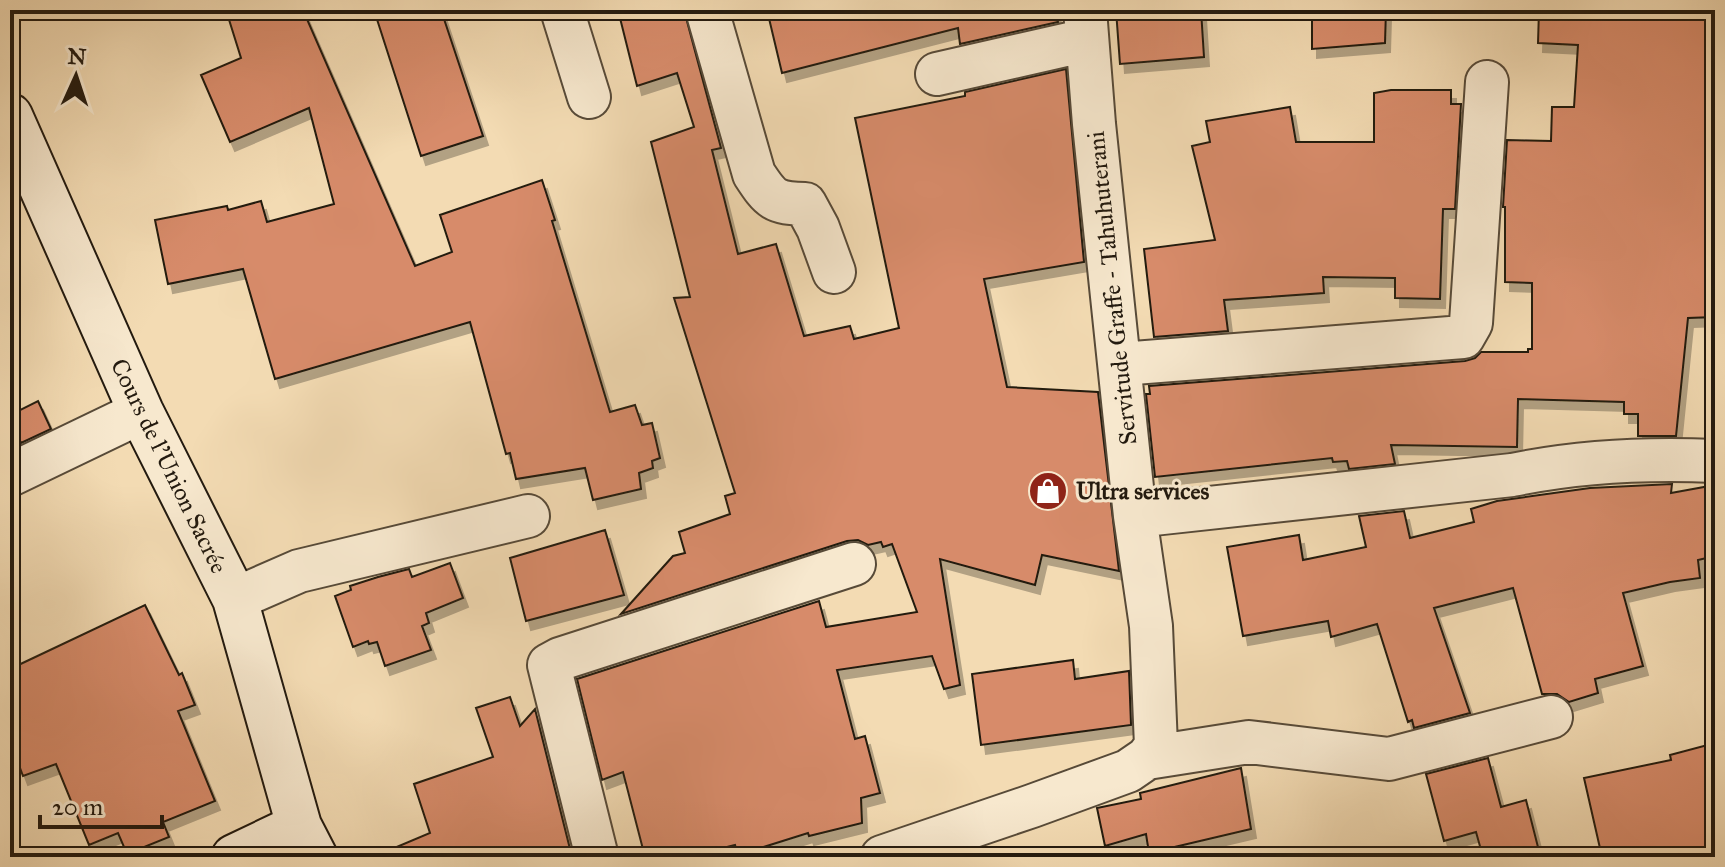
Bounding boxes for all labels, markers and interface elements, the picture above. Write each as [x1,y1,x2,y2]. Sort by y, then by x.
north arrow [36,36,116,116]
text: N [67,43,87,71]
street label: Servitude Graffe - Tahuhuterani [1081,129,1143,446]
street label: Cours de l'Union Sacrée [104,354,234,578]
shop icon: Ultra services [1027,470,1069,512]
place label: Ultra services [1076,476,1209,506]
scale bar [40,779,162,829]
text: 20 m [52,792,103,822]

